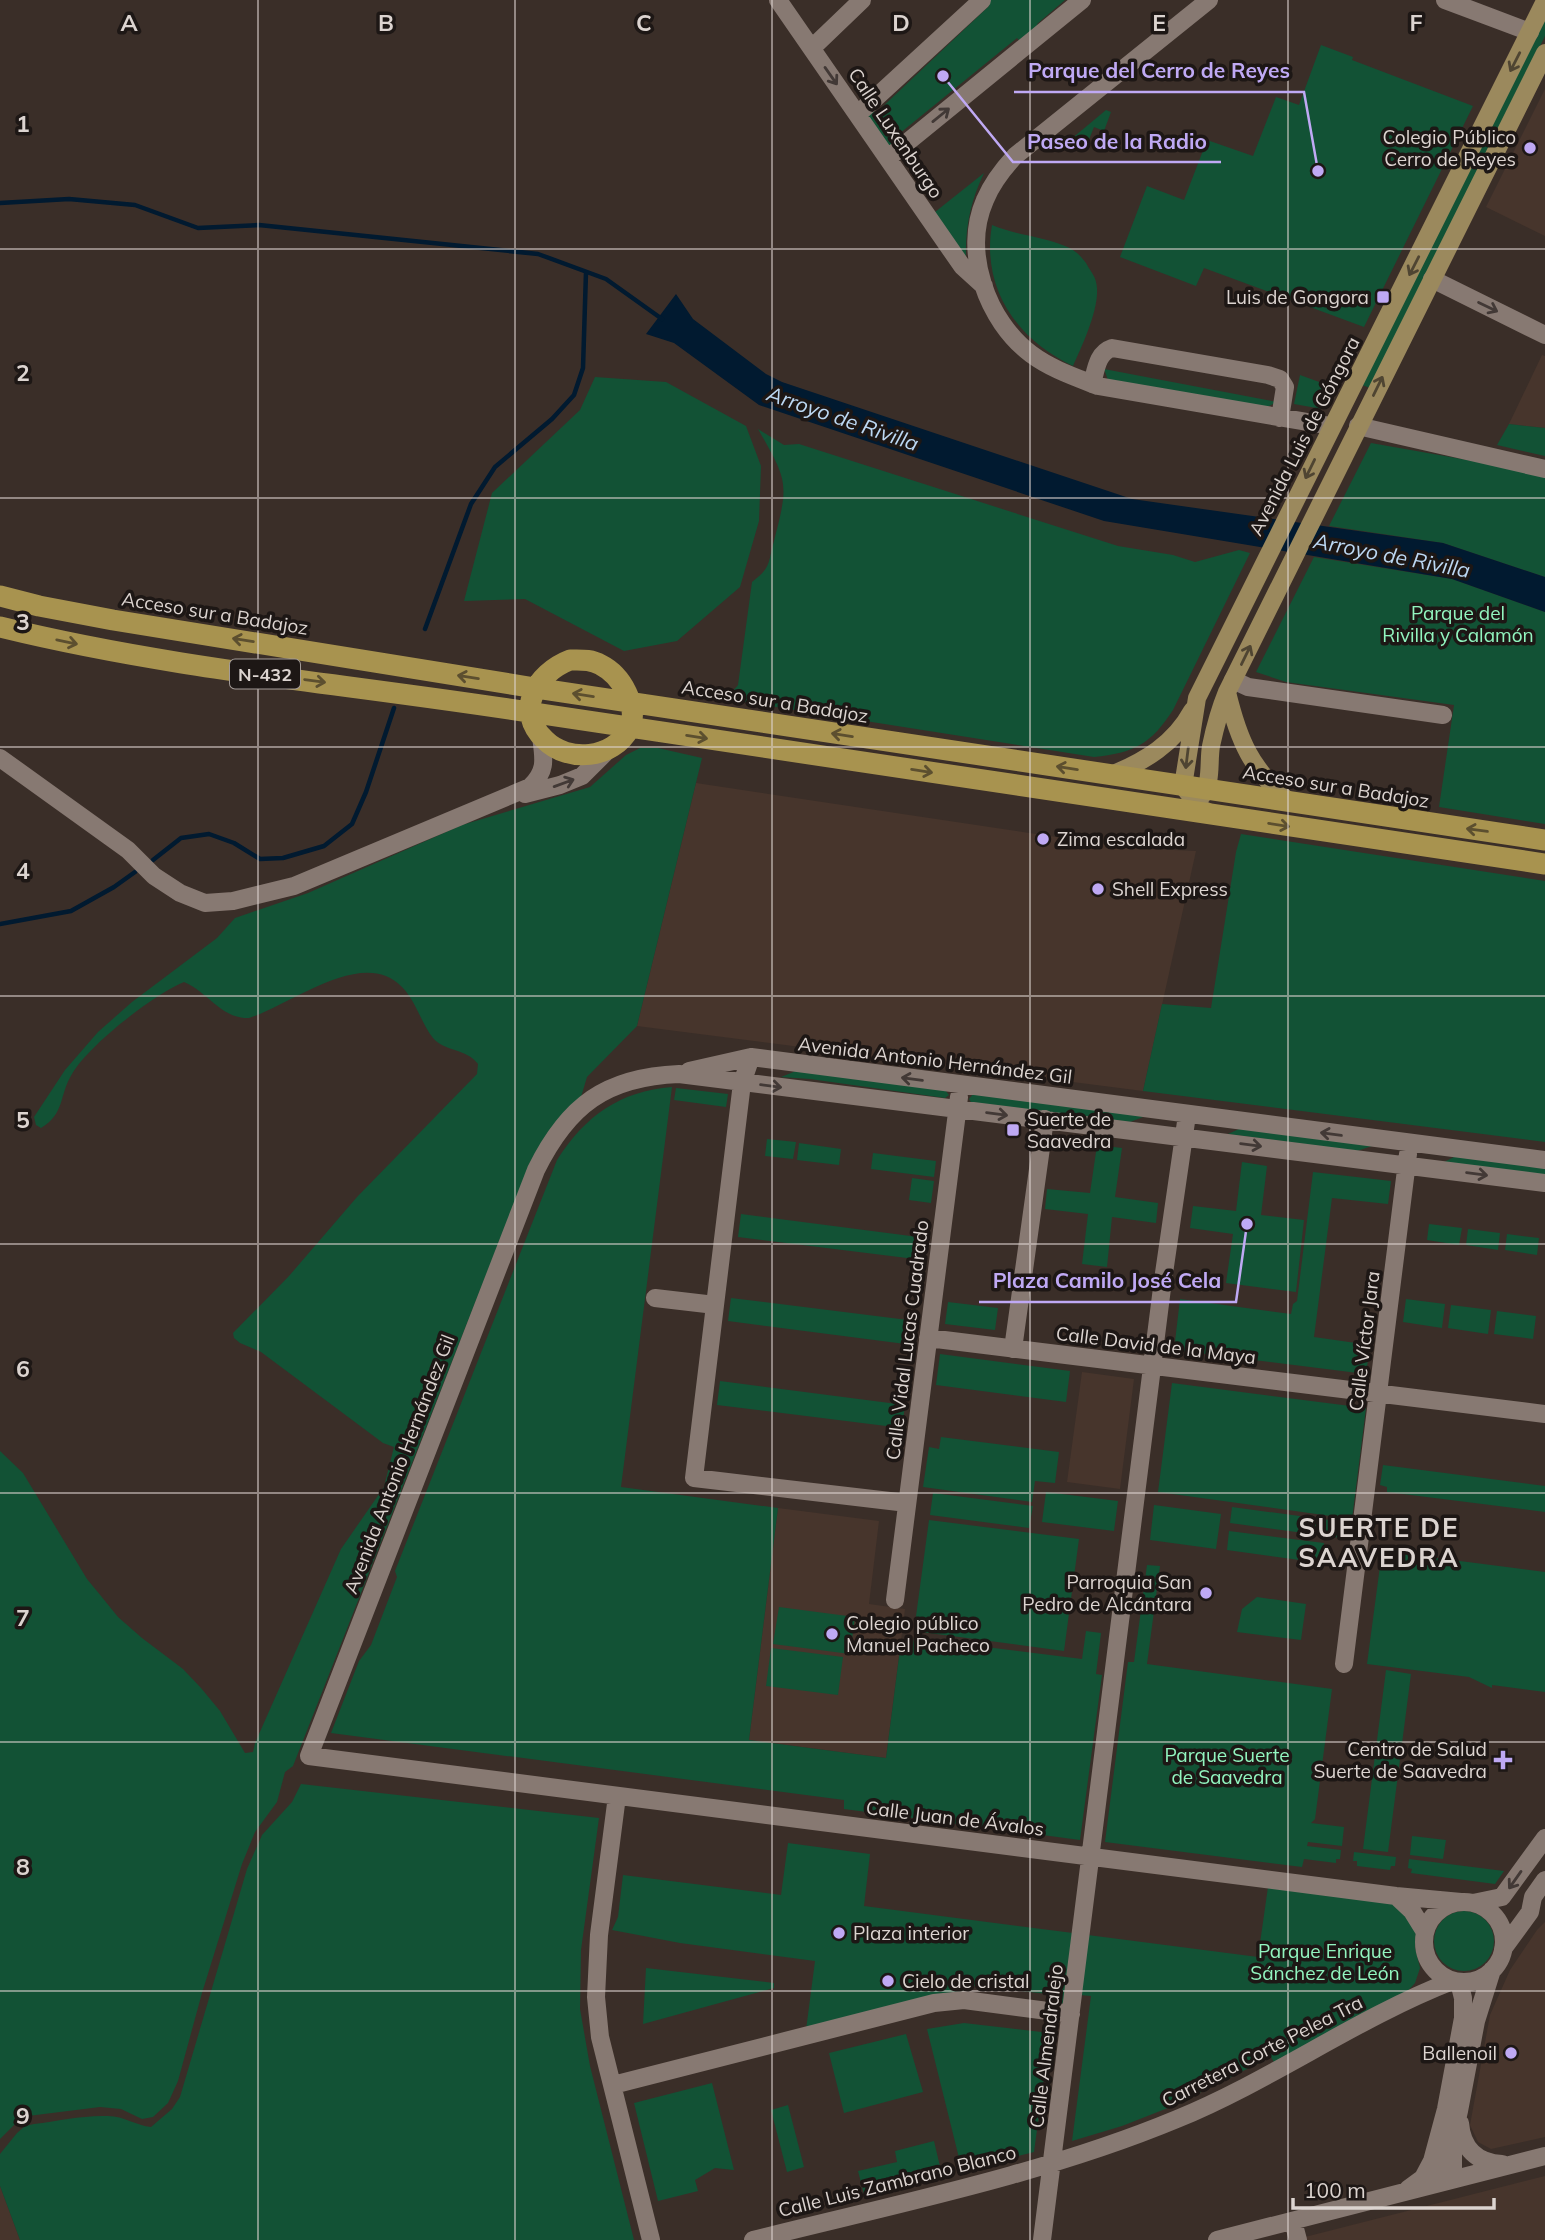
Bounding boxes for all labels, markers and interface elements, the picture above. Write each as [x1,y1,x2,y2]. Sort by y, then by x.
text: A [120,8,138,37]
text: B [378,8,394,37]
text: C [636,8,652,37]
text: D [892,8,910,37]
text: E [1152,8,1166,37]
text: F [1409,8,1423,37]
callout: Parque del Cerro de Reyes [1014,50,1304,92]
one-way arrow [1507,51,1521,72]
text: Parque del Cerro de Reyes [1028,57,1290,83]
street label: Calle Luxenburgo [843,63,949,203]
one-way arrow [824,66,838,85]
one-way arrow [931,107,949,122]
text: 1 [16,109,30,138]
callout: Paseo de la Radio [1013,120,1221,162]
place label: Colegio Público Cerro de Reyes [1382,125,1516,171]
text: Paseo de la Radio [1027,128,1207,154]
marker: Colegio Público Cerro de Reyes [1522,140,1538,156]
one-way arrow [1406,255,1420,276]
place label: Luis de Gongora [1226,285,1369,309]
marker: Luis de Gongora [1375,289,1391,305]
one-way arrow [1477,301,1498,314]
street label: Avenida Luis de Góngora [1243,332,1365,540]
text: 2 [16,358,30,387]
one-way arrow [1372,376,1386,397]
water label: Arroyo de Rivilla [763,380,922,456]
one-way arrow [1303,458,1317,479]
water label: Arroyo de Rivilla [1311,527,1472,583]
street label: Acceso sur a Badajoz [120,586,310,640]
park label: Parque del Rivilla y Calamón [1382,601,1534,647]
text: 3 [16,607,30,636]
one-way arrow [232,633,255,646]
one-way arrow [55,636,78,650]
one-way arrow [1239,645,1253,666]
road number: N-432 [230,660,300,688]
one-way arrow [457,670,480,683]
street label: Acceso sur a Badajoz [680,674,870,728]
one-way arrow [304,675,326,688]
one-way arrow [572,689,595,702]
one-way arrow [832,728,854,741]
one-way arrow [685,731,708,744]
one-way arrow [1180,746,1193,768]
street label: Acceso sur a Badajoz [1241,759,1431,813]
one-way arrow [1057,762,1079,775]
one-way arrow [910,765,933,778]
one-way arrow [552,776,574,788]
one-way arrow [1267,818,1290,831]
one-way arrow [1467,823,1489,836]
place label: Zima escalada [1057,827,1185,851]
marker: Zima escalada [1035,831,1051,847]
text: 4 [16,856,30,885]
place label: Shell Express [1112,877,1228,901]
marker: Shell Express [1090,881,1106,897]
street label: Avenida Antonio Hernández Gil [797,1031,1073,1089]
one-way arrow [902,1072,924,1085]
one-way arrow [759,1080,782,1093]
text: 5 [16,1105,30,1134]
one-way arrow [985,1107,1008,1120]
place label: Suerte de Saavedra [1027,1107,1111,1153]
marker: Suerte de Saavedra [1005,1122,1021,1138]
one-way arrow [1321,1127,1343,1140]
one-way arrow [1239,1138,1262,1151]
one-way arrow [1465,1168,1487,1181]
street label: Calle Vidal Lucas Cuadrado [880,1219,934,1461]
callout: Plaza Camilo José Cela [979,1260,1236,1302]
text: Plaza Camilo José Cela [993,1267,1221,1293]
street label: Calle Víctor Jara [1344,1270,1384,1412]
street label: Calle David de la Maya [1055,1321,1257,1369]
street label: Avenida Antonio Hernández Gil [338,1331,460,1597]
text: 6 [16,1354,30,1383]
district label: SUERTE DE SAAVEDRA [1298,1511,1460,1574]
place label: Parroquia San Pedro de Alcántara [1022,1570,1192,1616]
marker: Parroquia San Pedro de Alcántara [1198,1585,1214,1601]
text: 7 [16,1603,30,1632]
place label: Colegio público Manuel Pacheco [846,1611,990,1657]
marker: Colegio público Manuel Pacheco [824,1626,840,1642]
place label: Centro de Salud Suerte de Saavedra [1313,1737,1487,1783]
park label: Parque Suerte de Saavedra [1164,1743,1290,1789]
marker: Centro de Salud Suerte de Saavedra [1493,1750,1513,1770]
street label: Calle Juan de Ávalos [865,1795,1045,1841]
text: 8 [16,1852,30,1881]
one-way arrow [1508,1870,1522,1889]
place label: Plaza interior [853,1921,969,1945]
marker: Plaza interior [831,1925,847,1941]
park label: Parque Enrique Sánchez de León [1250,1939,1400,1985]
street label: Calle Almendralejo [1024,1963,1068,2129]
place label: Cielo de cristal [902,1969,1030,1993]
marker: Cielo de cristal [880,1973,896,1989]
street label: Carretera Corte Pelea Tra [1158,1990,1366,2112]
place label: Ballenoil [1422,2041,1497,2065]
marker: Ballenoil [1503,2045,1519,2061]
text: 9 [16,2101,30,2130]
street label: Calle Luis Zambrano Blanco [776,2140,1018,2222]
scale bar [1293,2166,1494,2210]
text: 100 m [1304,2177,1366,2203]

